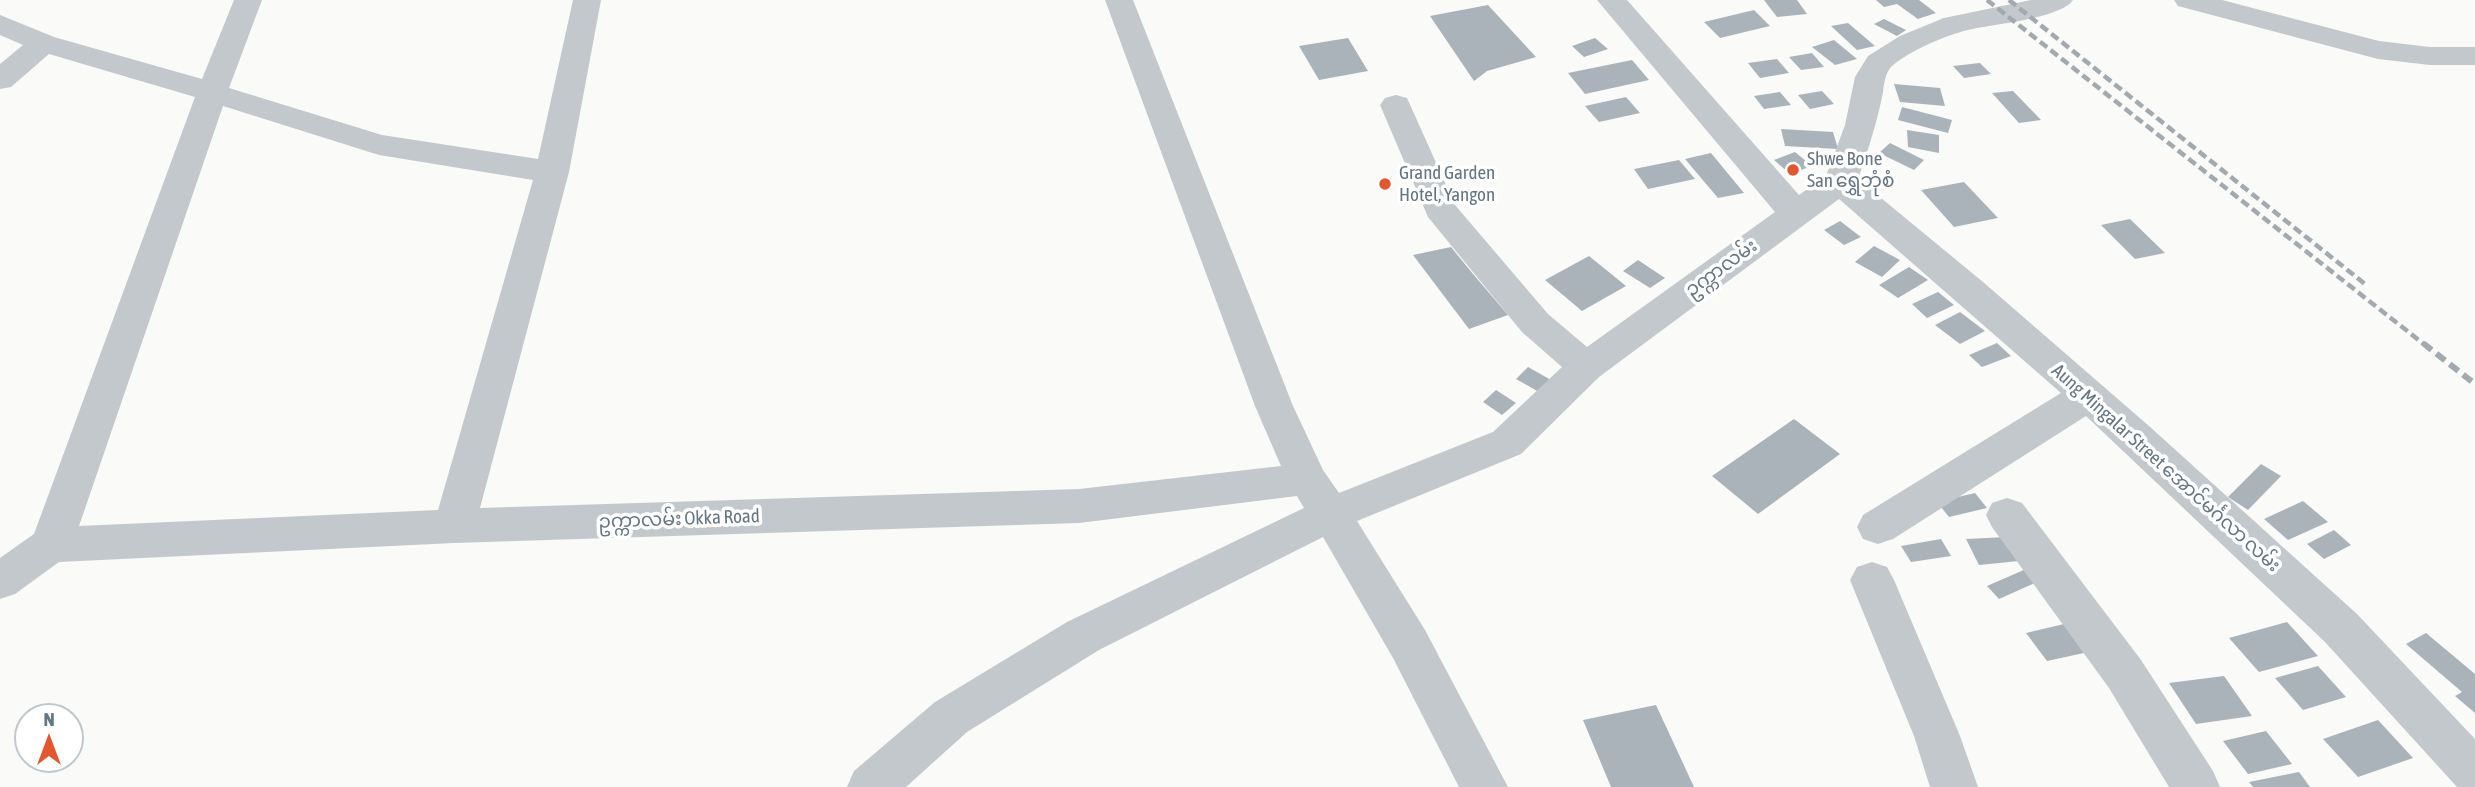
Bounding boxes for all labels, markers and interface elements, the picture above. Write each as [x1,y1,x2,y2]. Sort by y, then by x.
place label: Shwe Bone San ရွှေဘုံစံ [1807,148,1895,192]
place label: Grand Garden Hotel, Yangon [1399,162,1495,206]
marker: Shwe Bone San ရွှေဘုံစံ [1785,162,1801,178]
marker: Grand Garden Hotel, Yangon [1377,176,1393,192]
street label: ဥက္ကာလမ်း [1681,234,1761,302]
street label: Aung Mingalar Street အောင်မင်္ဂလာ လမ်း [2047,359,2285,577]
street label: ဥက္ကာလမ်း Okka Road [598,505,760,533]
north arrow [14,703,84,773]
text: N [43,708,55,730]

